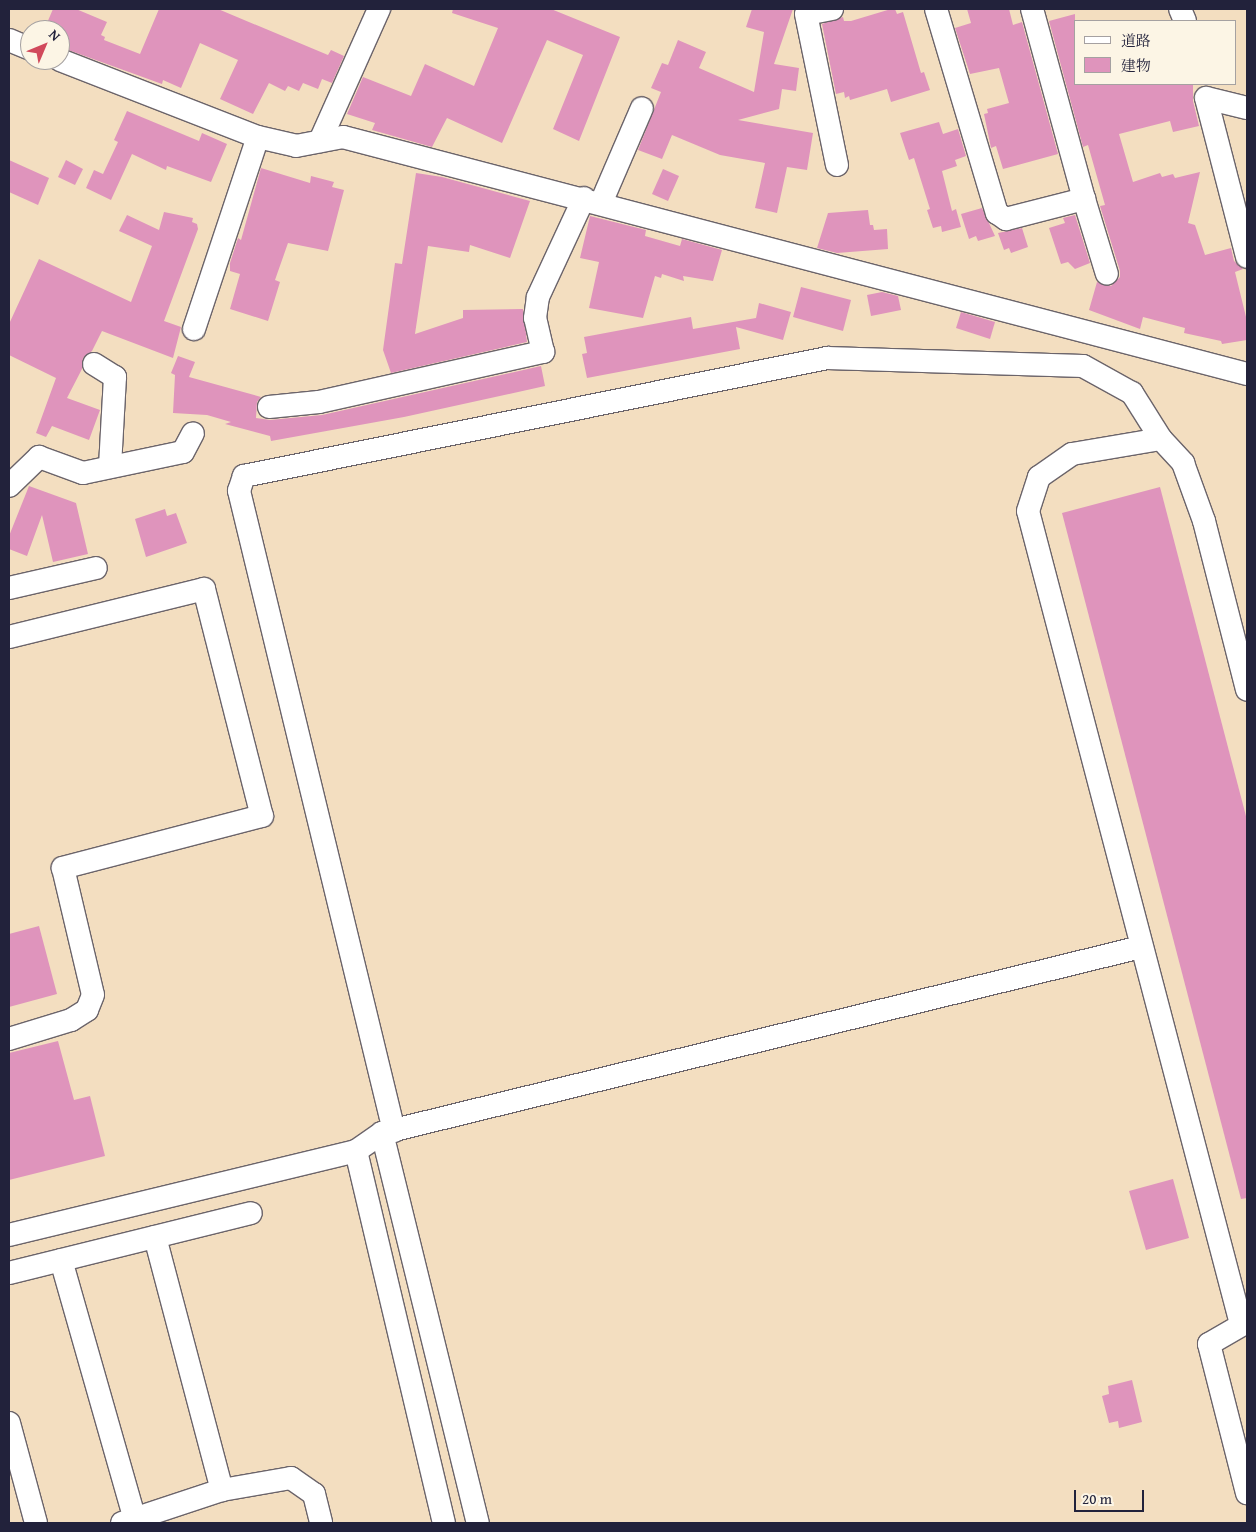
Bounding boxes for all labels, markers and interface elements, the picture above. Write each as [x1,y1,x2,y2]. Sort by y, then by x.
north arrow [20,20,70,70]
legend [1074,20,1236,85]
text: N [45,25,65,45]
text: 道路 [1121,30,1151,51]
text: 建物 [1121,55,1151,76]
scale bar [1076,1480,1146,1512]
text: 20 m [1082,1488,1112,1509]

